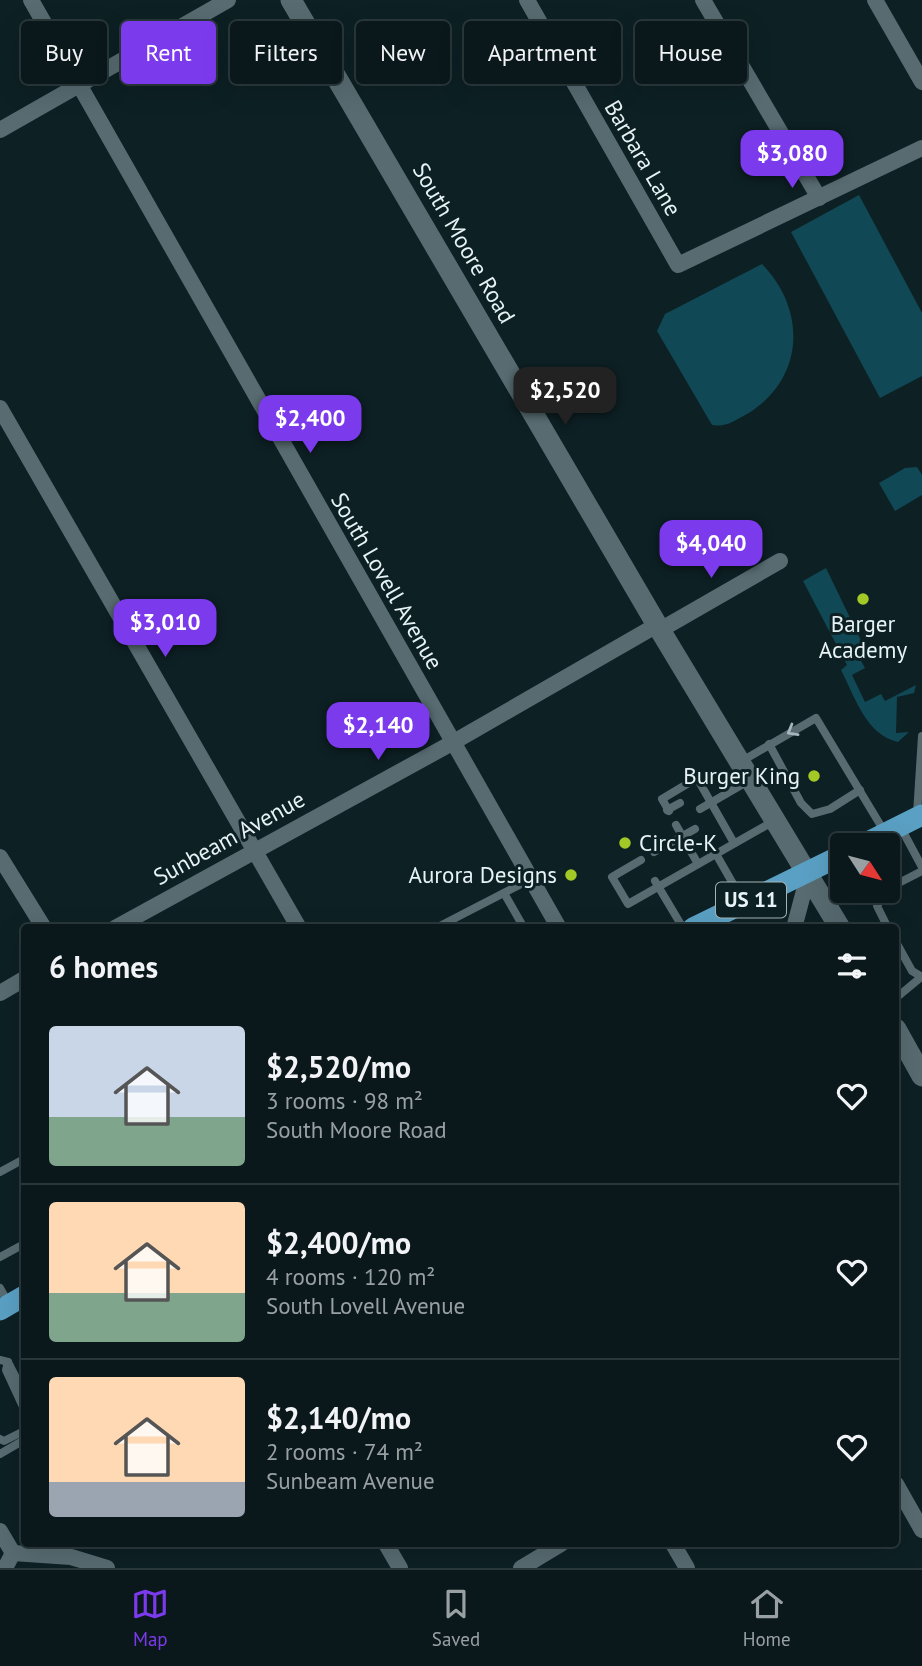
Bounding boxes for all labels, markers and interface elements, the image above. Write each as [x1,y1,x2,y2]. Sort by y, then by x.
chip: Buy [21,21,107,84]
chip: Rent [121,21,216,84]
chip: Filters [230,21,342,84]
chip: New [356,21,450,84]
chip: Apartment [464,21,621,84]
chip: House [635,21,747,84]
street label: Barbara Lane [599,95,688,221]
pin: $3,080 [735,130,849,190]
text: $3,080 [756,138,828,167]
street label: South Moore Road [407,157,522,328]
pin: $2,520 [508,368,622,427]
text: $2,520 [529,375,601,404]
pin: $2,400 [253,396,367,455]
text: $2,400 [274,403,346,432]
street label: South Lovell Avenue [325,487,450,674]
pin: $4,040 [654,520,768,580]
text: $4,040 [675,528,747,557]
marker: Barger Academy [855,591,871,607]
pin: $3,010 [108,600,222,659]
text: $3,010 [129,607,201,636]
place label: Barger Academy [819,609,907,664]
pin: $2,140 [321,702,435,762]
text: $2,140 [342,710,414,739]
one-way arrow [787,723,800,736]
place label: Burger King [683,761,800,790]
marker: Burger King [806,768,822,784]
street label: Sunbeam Avenue [148,784,310,891]
place label: Circle-K [639,828,717,857]
north arrow [830,833,900,903]
map controls [830,833,900,903]
marker: Circle-K [617,835,633,851]
place label: Aurora Designs [408,860,557,889]
marker: Aurora Designs [563,867,579,883]
road number: US 11 [716,883,786,918]
text: 6 homes [49,947,158,986]
icon: filters [833,947,871,985]
text: $2,520/mo [266,1047,411,1086]
icon: home [105,1054,189,1138]
icon: heart [833,1077,871,1115]
text: 3 rooms · 98 m² [266,1086,423,1115]
text: South Moore Road [266,1115,447,1144]
text: $2,400/mo [266,1223,411,1262]
icon: home [105,1230,189,1314]
icon: heart [833,1253,871,1291]
text: 4 rooms · 120 m² [266,1262,435,1291]
text: South Lovell Avenue [266,1291,465,1320]
text: $2,140/mo [266,1398,411,1437]
icon: home [105,1405,189,1489]
icon: heart [833,1428,871,1466]
text: 2 rooms · 74 m² [266,1437,423,1466]
text: Sunbeam Avenue [266,1466,435,1495]
tab: Map [131,1585,169,1651]
tab: Saved [432,1585,480,1651]
tab: Home [743,1585,791,1651]

